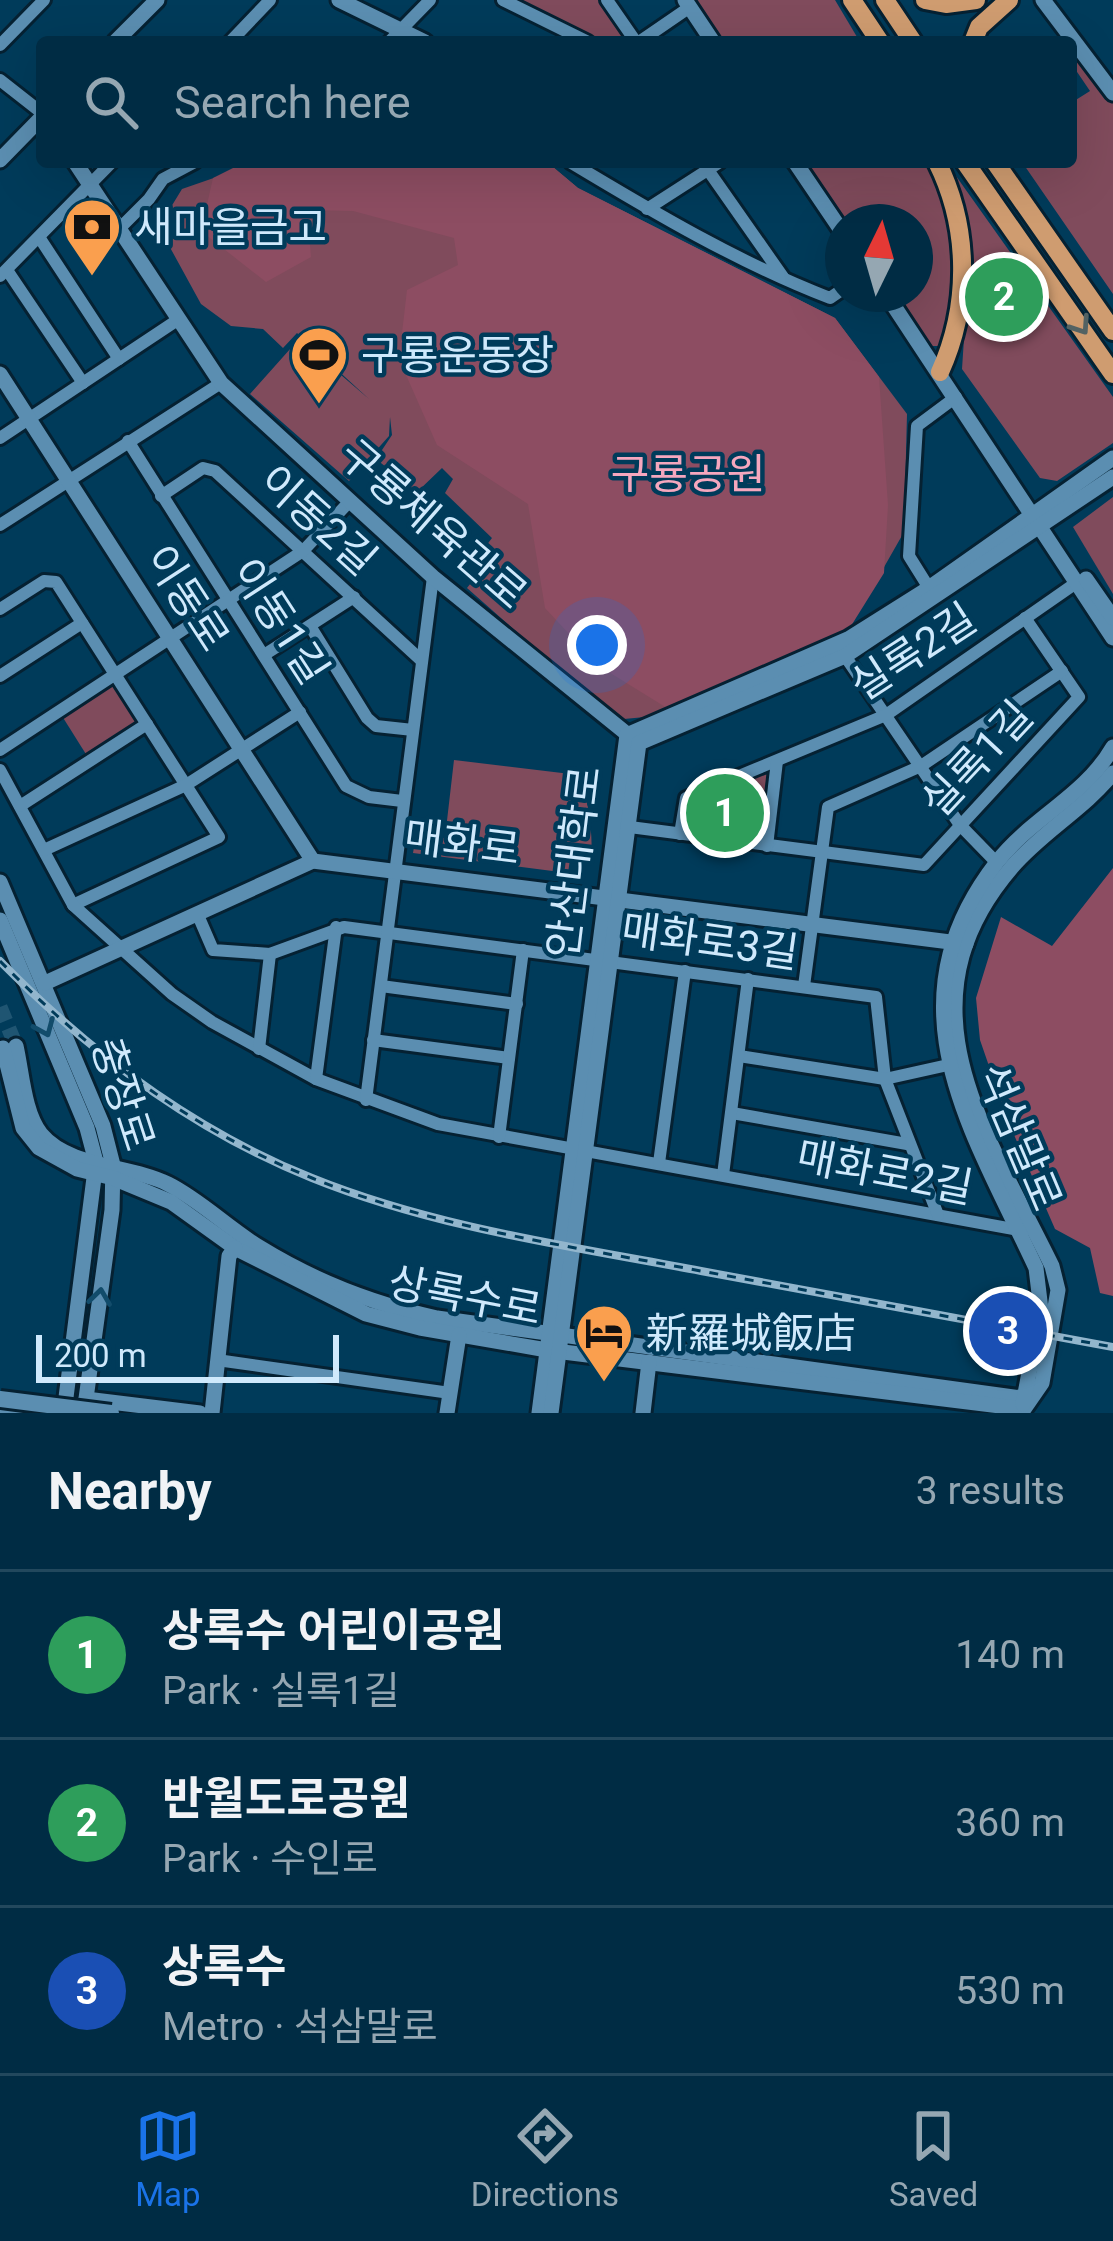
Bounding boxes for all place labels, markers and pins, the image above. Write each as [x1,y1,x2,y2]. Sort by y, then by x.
bank icon: 새마을금고 [61,196,123,278]
place label: 새마을금고 [134,203,327,252]
pin: 2 [965,252,1043,342]
sports icon: 구룡운동장 [288,324,350,406]
place label: 구룡운동장 [361,331,554,380]
pin: 1 [686,768,764,858]
pin: 3 [969,1286,1047,1376]
hotel icon: 新羅城飯店 [573,1302,635,1384]
place label: 新羅城飯店 [646,1309,856,1358]

